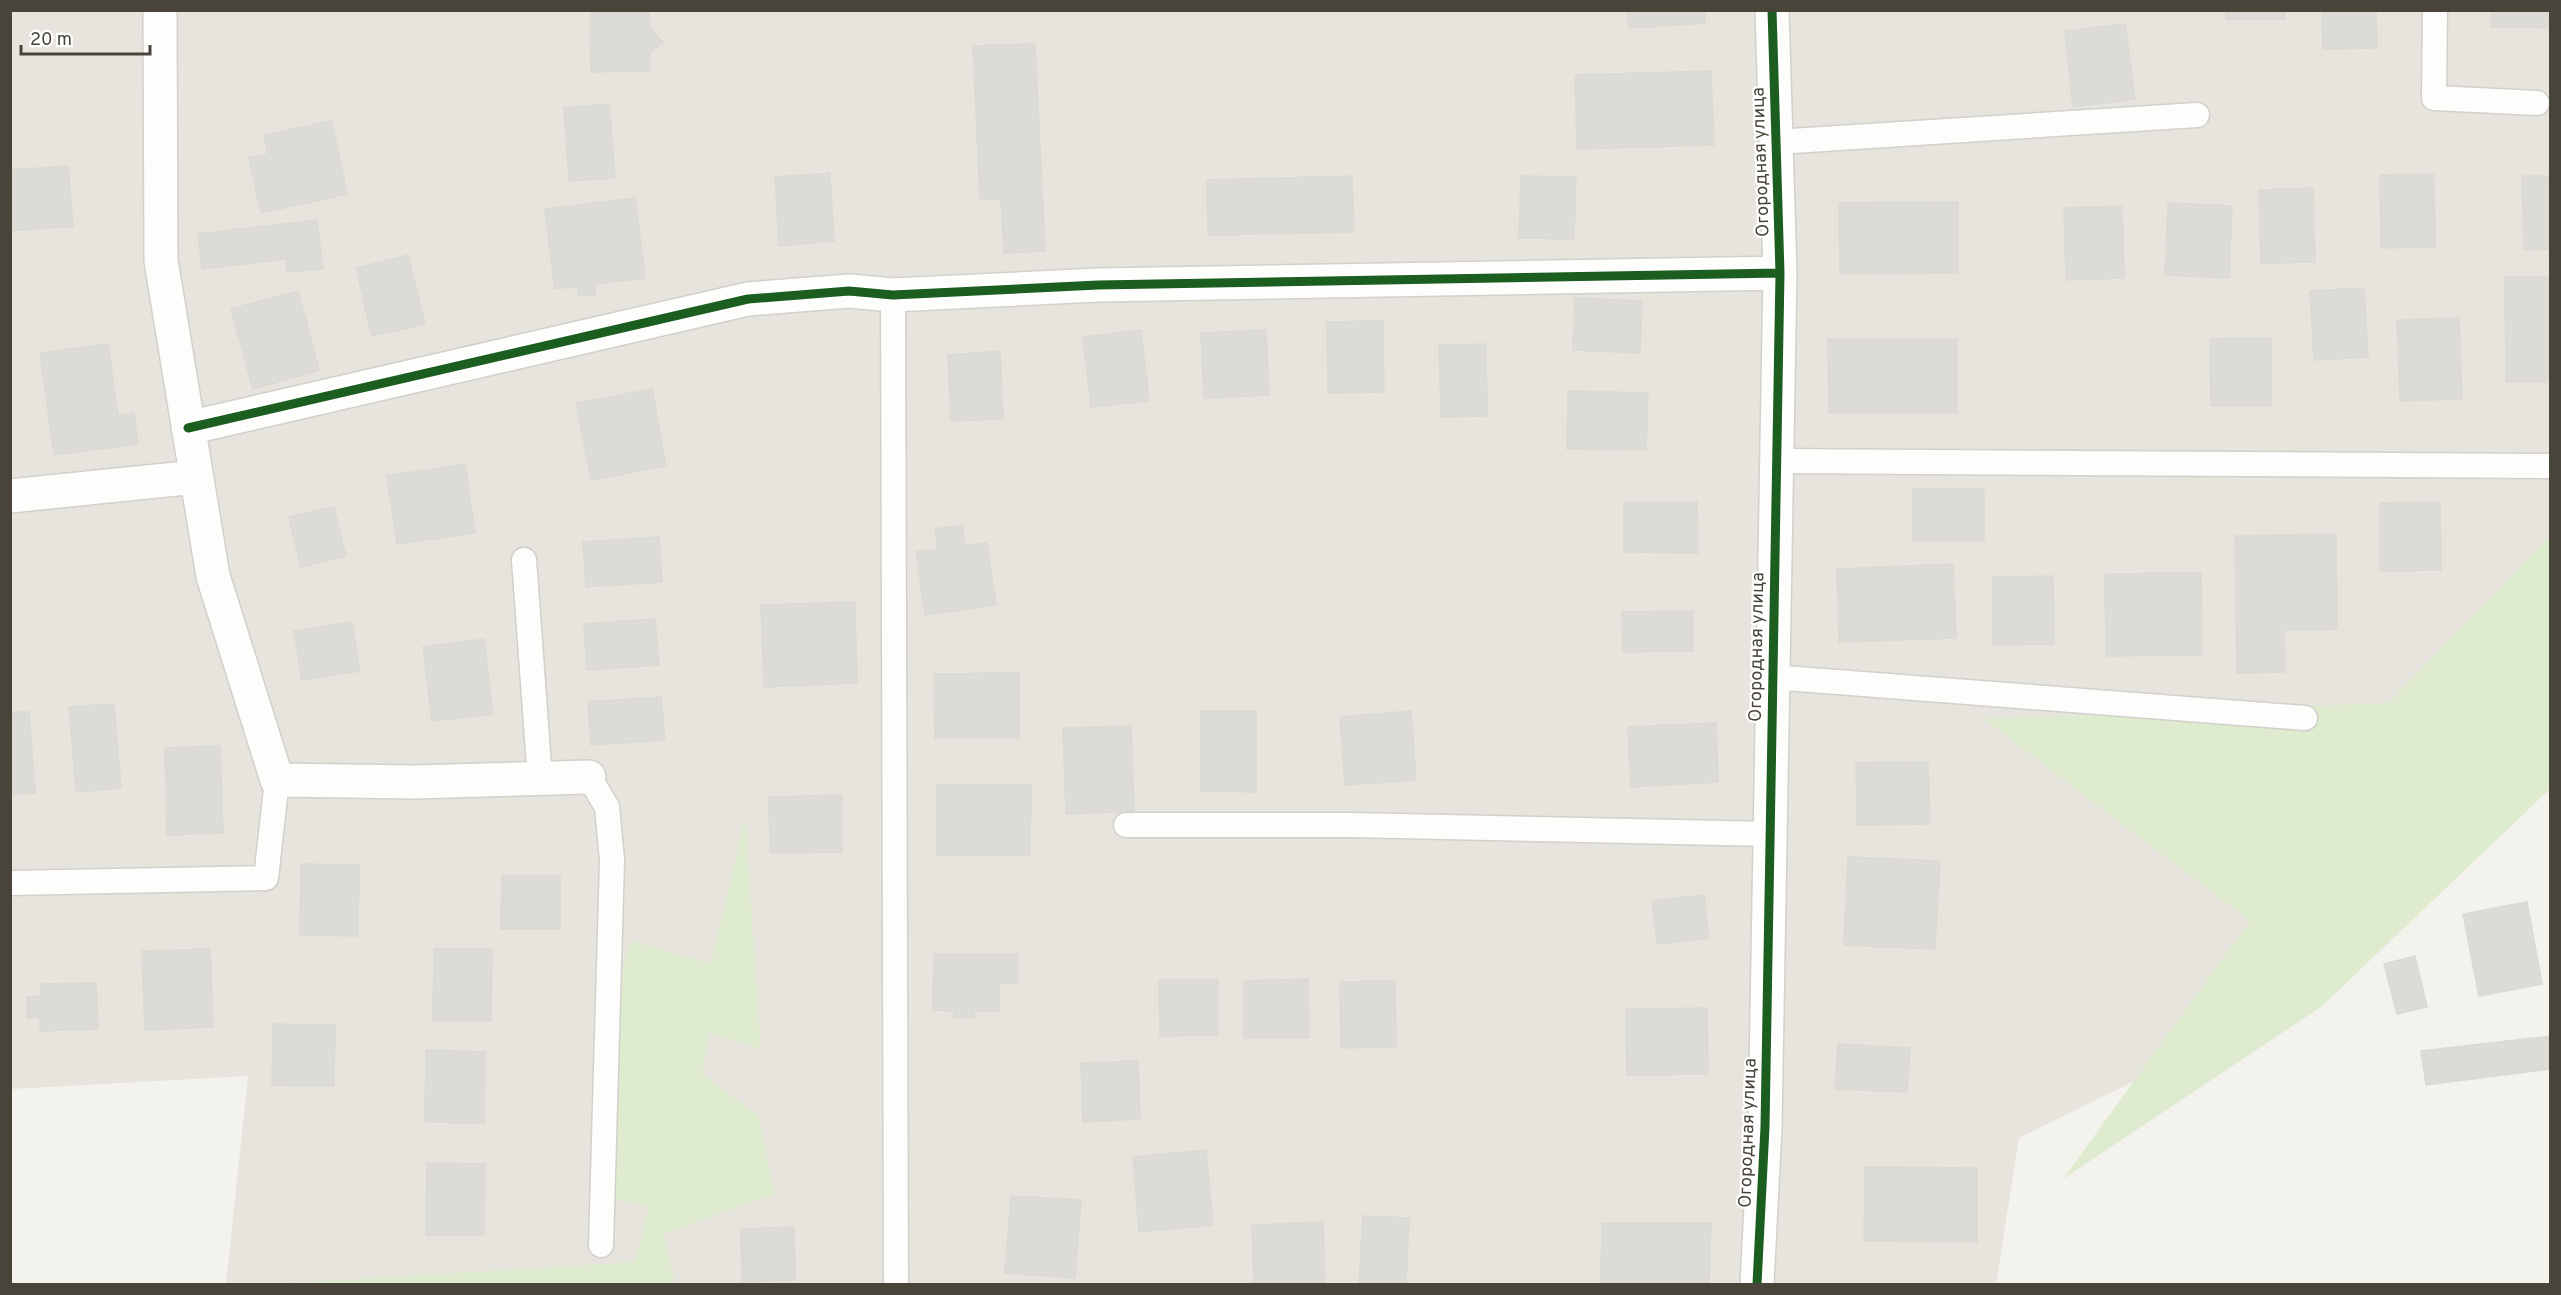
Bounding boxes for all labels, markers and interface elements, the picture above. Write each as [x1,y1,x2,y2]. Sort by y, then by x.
scale bar [21,18,150,56]
text: 20 m [30,29,72,52]
street label: Огородная улица [1747,87,1776,237]
street label: Огородная улица [1745,572,1770,722]
street label: Огородная улица [1734,1058,1763,1208]

